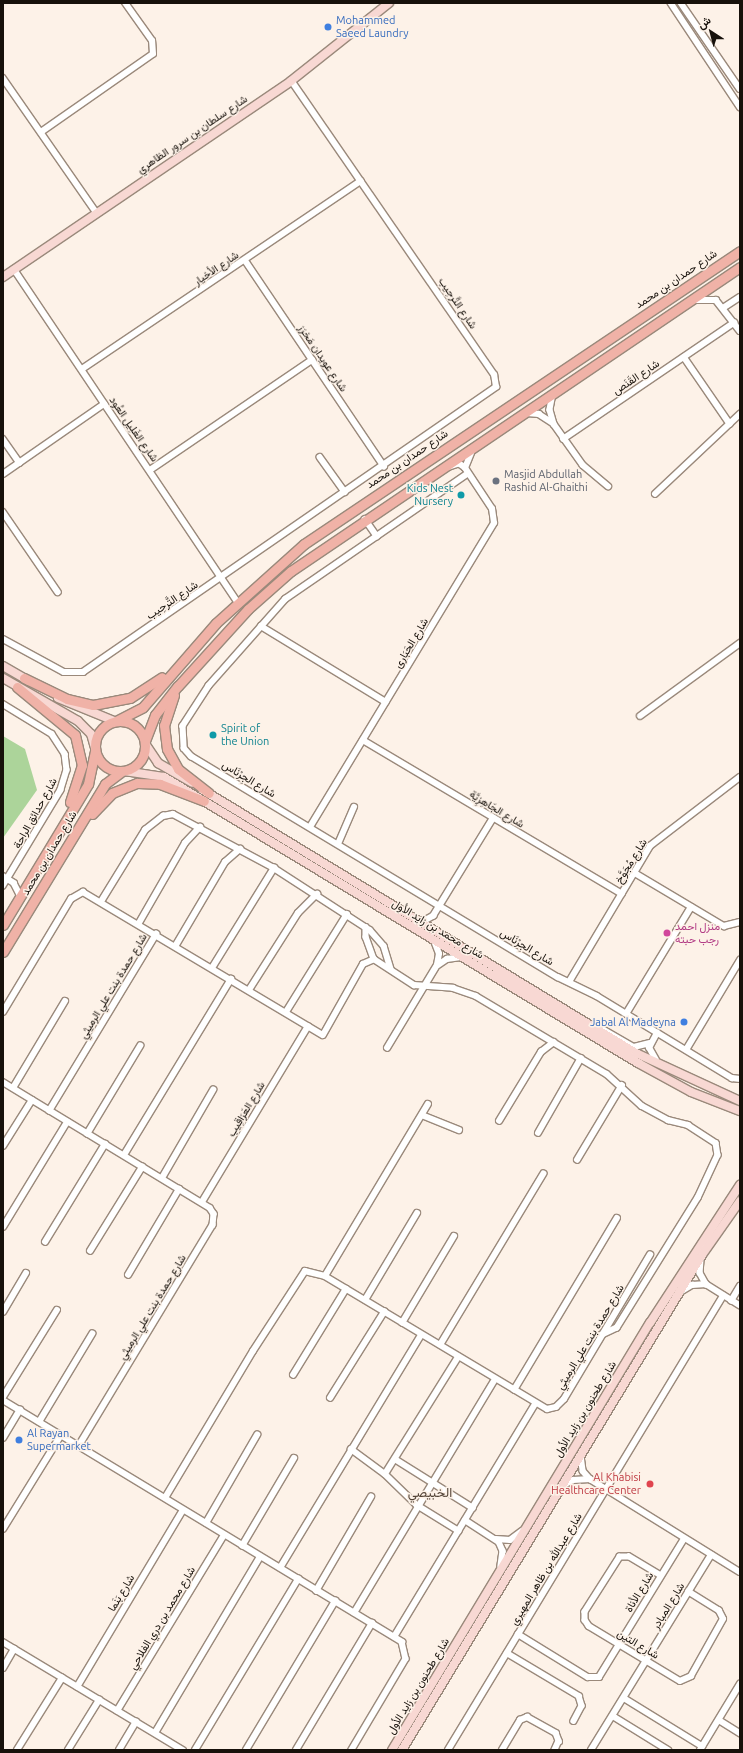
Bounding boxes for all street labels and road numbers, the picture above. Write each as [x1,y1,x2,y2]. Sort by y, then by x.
street label: شارع سلطان بن سرور الظاهري [134,92,250,176]
street label: شارع حمدان بن محمد [633,247,719,311]
street label: شارع الأخيار [191,248,241,288]
street label: شارع التَّرحِيب [436,275,480,331]
street label: شارع عويدان مَخرَز [296,322,350,394]
street label: شارع القَنَص [610,357,662,397]
street label: شارع الغَلِيل العُود [107,394,161,464]
street label: شارع حمدان بن محمد [364,427,450,491]
street label: شارع التَّرحِيب [144,578,200,622]
street label: شارع الحَبَارى [391,616,431,670]
street label: شارع الجِرْنَاس [220,758,278,800]
street label: شارع حدائق الراحة [10,775,60,851]
street label: شارع الجَاهِزِيَّة [467,787,527,831]
street label: شارع حمدان بن محمد [19,809,79,897]
street label: شارع مُجَوَّخ [612,836,650,886]
street label: شارع محمد بن زايد الأول [390,896,486,962]
street label: شارع الجِرْنَاس [498,926,556,968]
street label: شارع حمدة بنت علي الرميثي [76,931,150,1041]
street label: شارع العَرَاقِيب [224,1079,268,1139]
street label: شارع حمدة بنت علي الرميثي [115,1252,189,1362]
street label: شارع حمدة بنت علي الرميثي [553,1282,627,1392]
street label: شارع طحنون بن زايد الأول [551,1359,619,1459]
street label: شارع عبدالله بن ظاهر المهيري [507,1511,585,1627]
street label: شارع محمد بن دري الفلاحي [126,1564,198,1672]
street label: شارع الأناة [622,1569,656,1615]
street label: شارع بَنَما [105,1572,137,1614]
street label: شارع المبادر [649,1580,687,1632]
street label: شارع التين [615,1626,661,1662]
street label: شارع طحنون بن زايد الأول [384,1636,452,1736]

